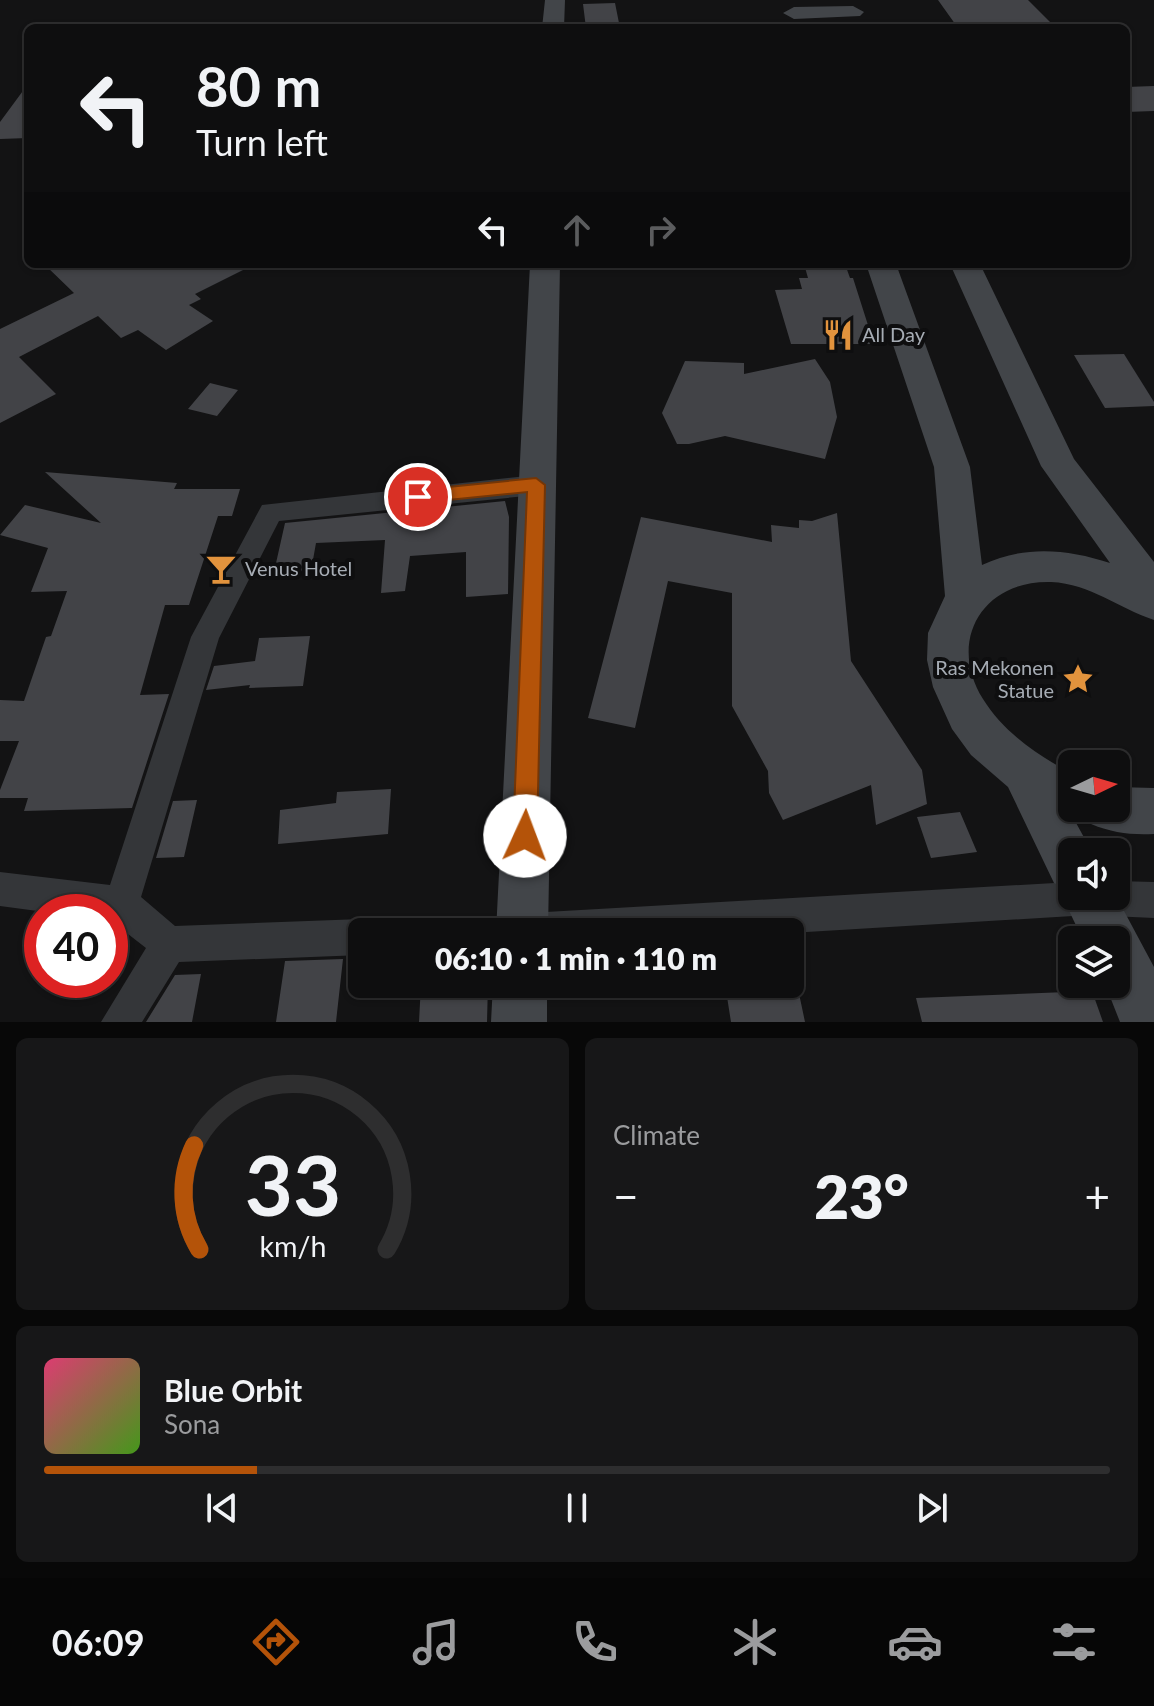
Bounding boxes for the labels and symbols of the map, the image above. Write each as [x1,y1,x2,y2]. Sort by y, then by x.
restaurant icon: All Day [821,318,855,352]
place label: All Day [862,322,926,346]
pin [384,463,452,531]
bar icon: Venus Hotel [204,552,238,586]
place label: Venus Hotel [245,556,352,580]
place label: Ras Mekonen Statue [935,655,1054,702]
place icon: Ras Mekonen Statue [1061,662,1095,696]
north arrow [1058,750,1130,822]
position arrow [483,794,567,878]
speed limit sign: 40 [24,894,128,998]

